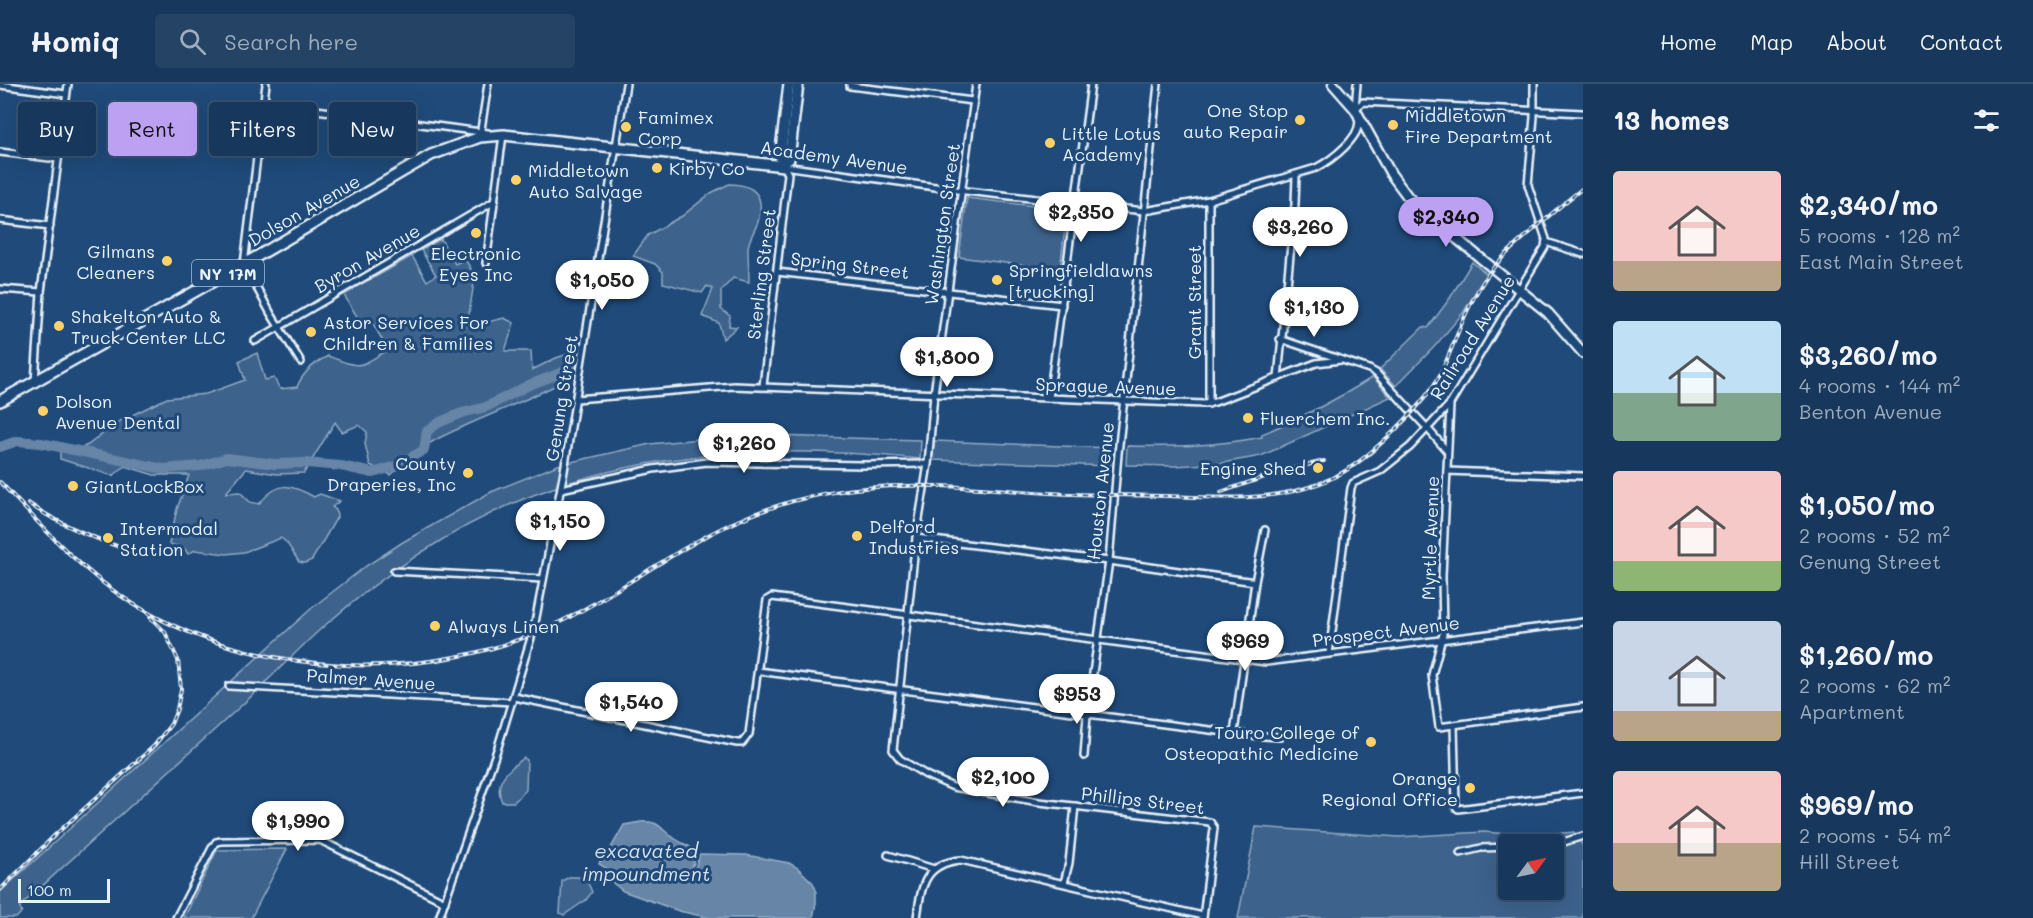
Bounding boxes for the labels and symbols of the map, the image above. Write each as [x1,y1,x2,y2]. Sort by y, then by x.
place label: One Stop auto Repair [1183,98,1288,143]
place label: Middletown Fire Department [1405,103,1553,148]
place label: Famimex Corp [638,105,714,150]
marker: One Stop auto Repair [1293,113,1307,127]
marker: Middletown Fire Department [1386,118,1400,132]
marker: Famimex Corp [619,120,633,134]
place label: Little Lotus Academy [1062,121,1161,166]
street label: Academy Avenue [759,135,909,179]
marker: Little Lotus Academy [1043,136,1057,150]
street label: Washington Street [919,141,965,307]
place label: Kirby Co [669,156,745,180]
place label: Middletown Auto Salvage [528,158,643,203]
marker: Kirby Co [650,161,664,175]
street label: Dolson Avenue [244,168,364,252]
marker: Middletown Auto Salvage [509,173,523,187]
pin: $2,350 [1032,192,1130,243]
pin: $2,340 [1397,197,1495,248]
street label: Sterling Street [741,207,781,341]
pin: $3,260 [1251,207,1349,258]
street label: Byron Avenue [310,218,424,298]
marker: Electronic Eyes Inc [469,226,483,240]
place label: Gilmans Cleaners [76,239,155,284]
place label: Electronic Eyes Inc [431,241,521,286]
street label: Grant Street [1182,245,1206,359]
street label: Spring Street [789,246,911,284]
marker: Gilmans Cleaners [160,254,174,268]
place label: Springfieldlawns [trucking] [1009,258,1153,303]
road number: NY 17M [192,260,264,286]
pin: $1,050 [553,260,651,311]
street label: Railroad Avenue [1424,270,1520,404]
marker: Springfieldlawns [trucking] [990,273,1004,287]
pin: $1,130 [1265,287,1363,338]
place label: Shakelton Auto & Truck Center LLC [71,304,226,349]
place label: Astor Services For Children & Families [323,310,493,355]
marker: Shakelton Auto & Truck Center LLC [52,319,66,333]
marker: Astor Services For Children & Families [304,325,318,339]
street label: Genung Street [539,333,583,463]
pin: $1,800 [898,337,996,388]
street label: Sprague Avenue [1035,372,1177,400]
place label: Dolson Avenue Dental [55,389,180,434]
marker: Dolson Avenue Dental [36,404,50,418]
place label: Fluerchem Inc. [1260,406,1390,430]
marker: Fluerchem Inc. [1241,411,1255,425]
street label: Houston Avenue [1081,421,1119,561]
pin: $1,260 [695,423,793,474]
place label: County Draperies, Inc [327,451,456,496]
place label: Engine Shed [1200,456,1306,480]
marker: Engine Shed [1311,461,1325,475]
marker: County Draperies, Inc [461,466,475,480]
place label: GiantLockBox [85,474,204,498]
street label: Myrtle Avenue [1416,475,1444,601]
marker: GiantLockBox [66,479,80,493]
pin: $1,150 [511,501,609,552]
place label: Delford Industries [869,514,959,559]
place label: Intermodal Station [120,516,218,561]
marker: Delford Industries [850,529,864,543]
marker: Intermodal Station [101,531,115,545]
street label: Prospect Avenue [1311,610,1461,652]
place label: Always Linen [447,614,559,638]
marker: Always Linen [428,619,442,633]
pin: $969 [1209,621,1281,672]
street label: Palmer Avenue [306,663,436,695]
pin: $953 [1041,674,1113,725]
pin: $1,540 [582,682,680,733]
place label: Touro College of Osteopathic Medicine [1164,720,1360,765]
marker: Touro College of Osteopathic Medicine [1364,735,1378,749]
pin: $2,100 [954,757,1052,808]
place label: Orange Regional Office [1322,766,1458,811]
street label: Phillips Street [1080,781,1206,819]
marker: Orange Regional Office [1463,781,1477,795]
pin: $1,990 [249,801,347,852]
north arrow [1498,834,1564,900]
water label: excavated impoundment [581,837,711,886]
scale bar [18,876,110,904]

